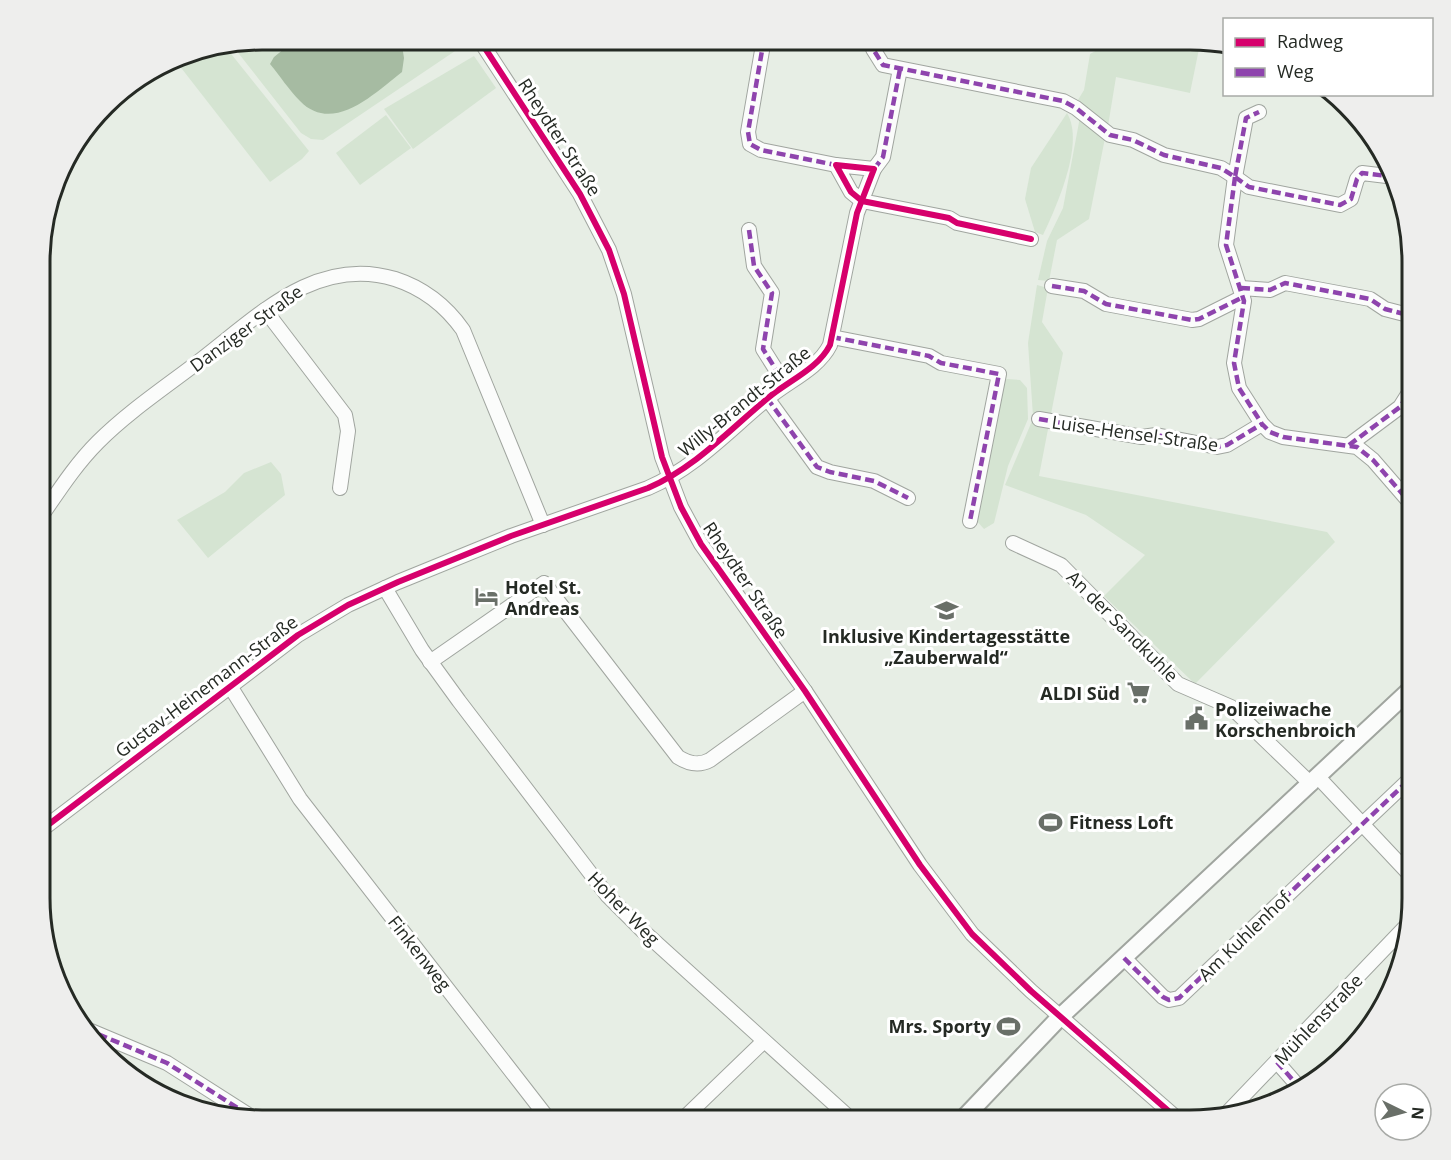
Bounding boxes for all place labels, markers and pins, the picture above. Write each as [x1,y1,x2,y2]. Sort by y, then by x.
place label: Hotel St. Andreas [505,575,581,620]
hotel icon: Hotel St. Andreas [474,584,500,610]
school or university icon: Inklusive Kindertagesstätte „Zauberwald“ [933,597,959,623]
place label: Inklusive Kindertagesstätte „Zauberwald“ [822,624,1070,669]
supermarket icon: ALDI Süd [1125,680,1151,706]
place label: ALDI Süd [1040,681,1120,705]
place label: Polizeiwache Korschenbroich [1215,697,1356,742]
public building icon: Polizeiwache Korschenbroich [1184,706,1210,732]
sports icon: Fitness Loft [1038,809,1064,835]
place label: Fitness Loft [1069,810,1174,834]
sports icon: Mrs. Sporty [996,1013,1022,1039]
place label: Mrs. Sporty [888,1014,992,1038]

